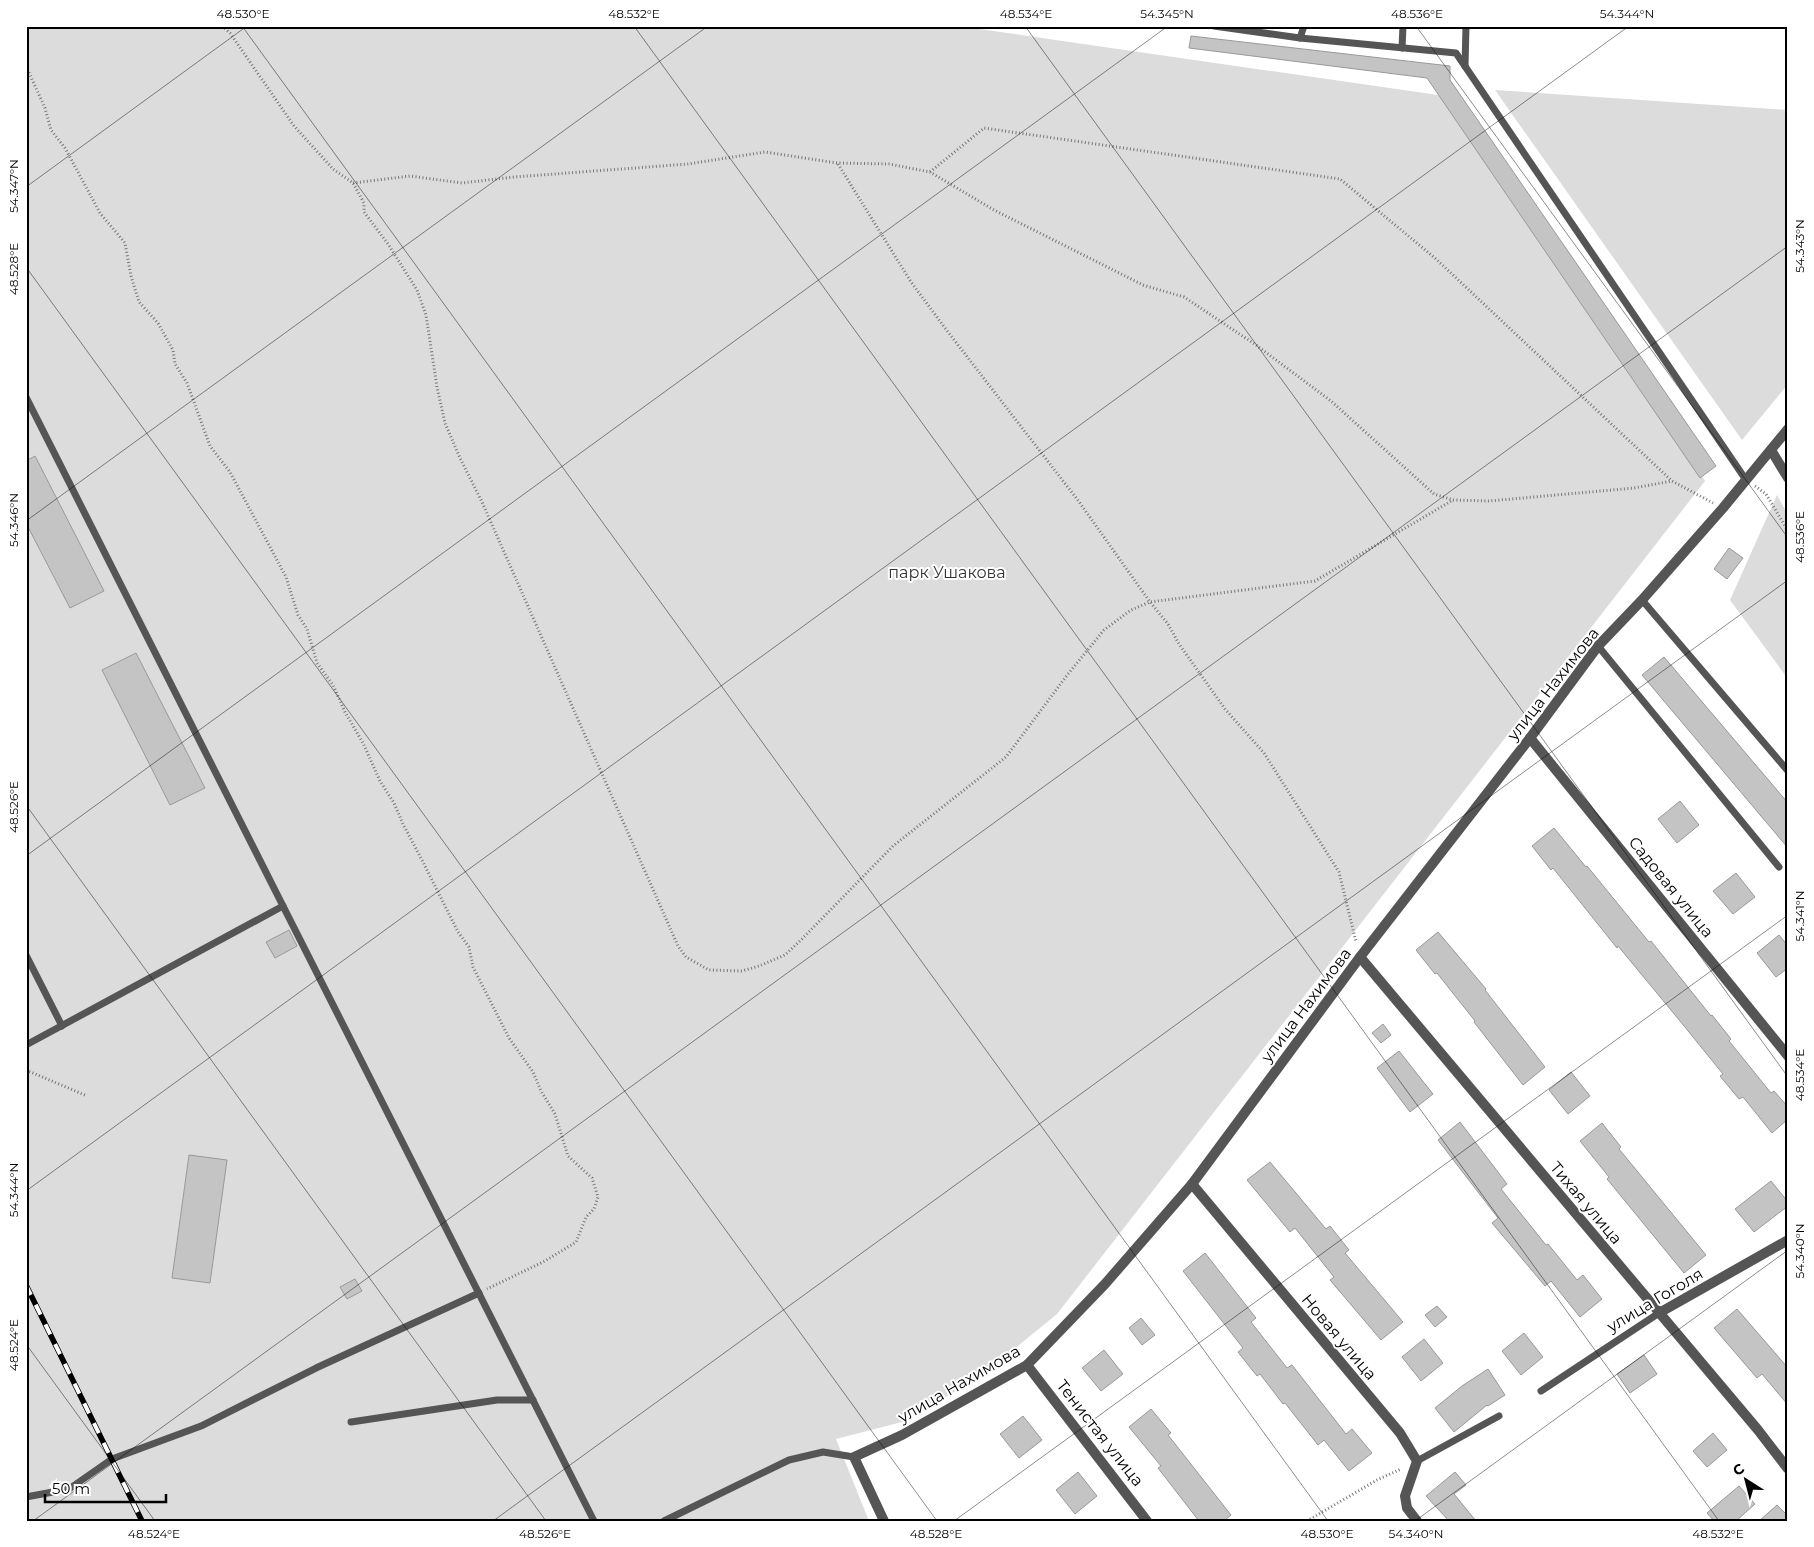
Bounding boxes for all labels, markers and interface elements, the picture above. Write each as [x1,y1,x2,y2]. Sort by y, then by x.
text: 48.530°E [217,6,269,21]
text: 48.532°E [608,6,660,21]
text: 48.534°E [1000,6,1052,21]
text: 54.345°N [1140,6,1194,21]
text: 48.536°E [1391,6,1443,21]
text: 54.344°N [1600,6,1654,21]
text: 54.347°N [6,159,21,213]
text: 54.343°N [1792,219,1807,273]
text: 48.528°E [6,243,21,295]
text: 54.346°N [6,493,21,547]
text: 48.536°E [1792,511,1807,563]
park label: парк Ушакова [888,563,1006,582]
street label: улица Нахимова [1502,624,1603,745]
text: 48.526°E [6,781,21,833]
street label: Садовая улица [1625,833,1717,941]
text: 54.341°N [1792,890,1807,942]
street label: улица Нахимова [1256,944,1355,1067]
text: 48.534°E [1792,1049,1807,1101]
street label: Тихая улица [1546,1158,1626,1248]
text: 54.344°N [6,1163,21,1217]
text: 54.340°N [1792,1223,1807,1279]
street label: улица Гоголя [1603,1264,1706,1337]
street label: Новая улица [1298,1290,1380,1384]
text: 48.524°E [6,1319,21,1371]
street label: улица Нахимова [894,1341,1023,1427]
street label: Тенистая улица [1053,1376,1147,1490]
north arrow [1722,1454,1772,1504]
text: С [1729,1459,1748,1480]
scale bar [45,1472,166,1504]
text: 50 m [52,1479,90,1498]
text: 48.524°E [128,1526,180,1541]
text: 48.526°E [519,1526,571,1541]
text: 48.528°E [910,1526,962,1541]
text: 48.530°E [1301,1526,1353,1541]
text: 54.340°N [1388,1526,1444,1541]
text: 48.532°E [1692,1526,1744,1541]

